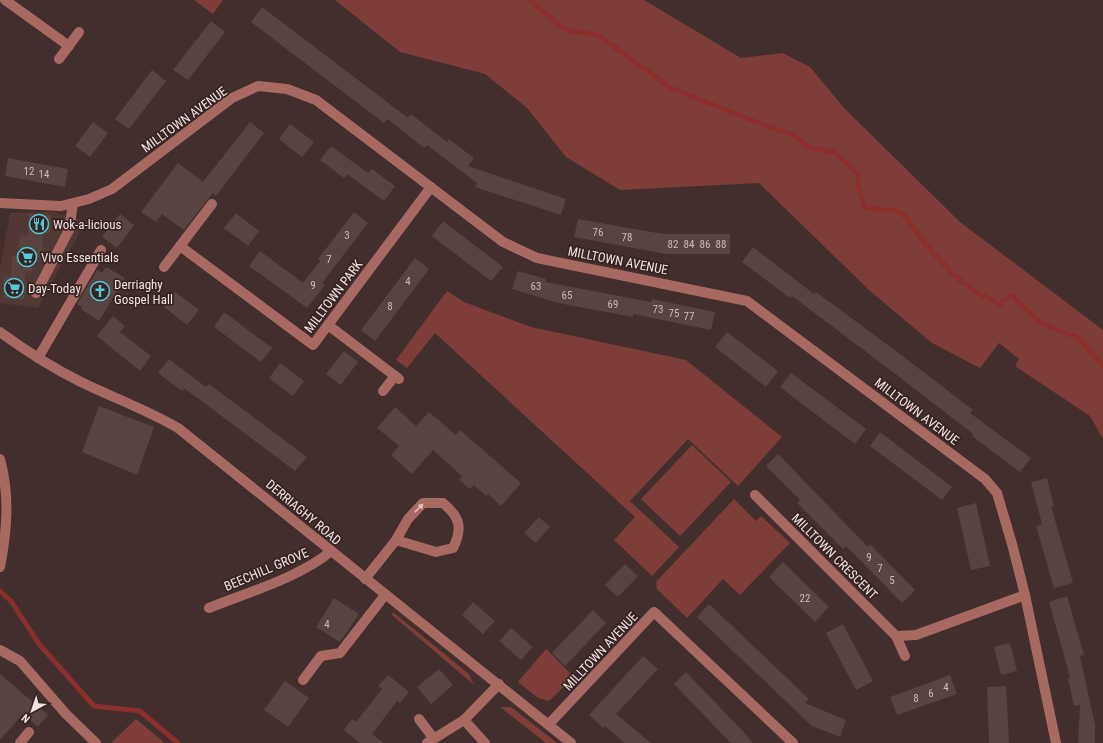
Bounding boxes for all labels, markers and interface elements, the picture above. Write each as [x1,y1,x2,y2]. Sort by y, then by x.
street label: MILLTOWN AVENUE [139,83,230,155]
house number: 12 [24,165,34,178]
house number: 14 [39,168,50,181]
restaurant icon: Wok-a-licious [28,213,50,235]
place label: Wok-a-licious [53,217,122,232]
house number: 76 [593,226,603,239]
house number: 3 [344,229,350,242]
house number: 78 [622,231,632,244]
house number: 82 [668,238,678,251]
house number: 84 [684,238,695,251]
house number: 86 [700,238,710,251]
house number: 88 [716,238,726,251]
street label: MILLTOWN AVENUE [567,243,669,278]
supermarket icon: Vivo Essentials [16,246,38,268]
place label: Vivo Essentials [41,250,119,265]
house number: 7 [326,253,332,266]
street label: MILLTOWN PARK [301,256,366,335]
house number: 4 [405,275,411,288]
supermarket icon: Day-Today [3,277,25,299]
place label: Derriaghy Gospel Hall [114,277,173,307]
house number: 9 [310,279,316,292]
church icon: Derriaghy Gospel Hall [89,280,111,302]
house number: 63 [531,280,541,293]
place label: Day-Today [28,281,81,296]
house number: 65 [562,289,572,302]
house number: 69 [608,298,618,311]
house number: 8 [387,300,393,313]
house number: 73 [653,303,663,316]
house number: 75 [669,307,679,320]
house number: 77 [684,310,694,323]
street label: MILLTOWN AVENUE [872,375,962,448]
street label: DERRIAGHY ROAD [263,477,344,548]
one-way arrow [414,503,424,513]
street label: MILLTOWN CRESCENT [789,510,881,602]
street label: BEECHILL GROVE [222,545,311,594]
house number: 9 [866,551,872,564]
house number: 7 [877,562,883,575]
house number: 5 [889,574,895,587]
house number: 22 [800,592,810,605]
street label: MILLTOWN AVENUE [560,609,640,694]
house number: 4 [324,618,330,631]
house number: 4 [943,681,949,694]
house number: 6 [928,687,934,700]
north arrow [12,691,52,731]
house number: 8 [913,692,919,705]
text: N [19,711,33,725]

